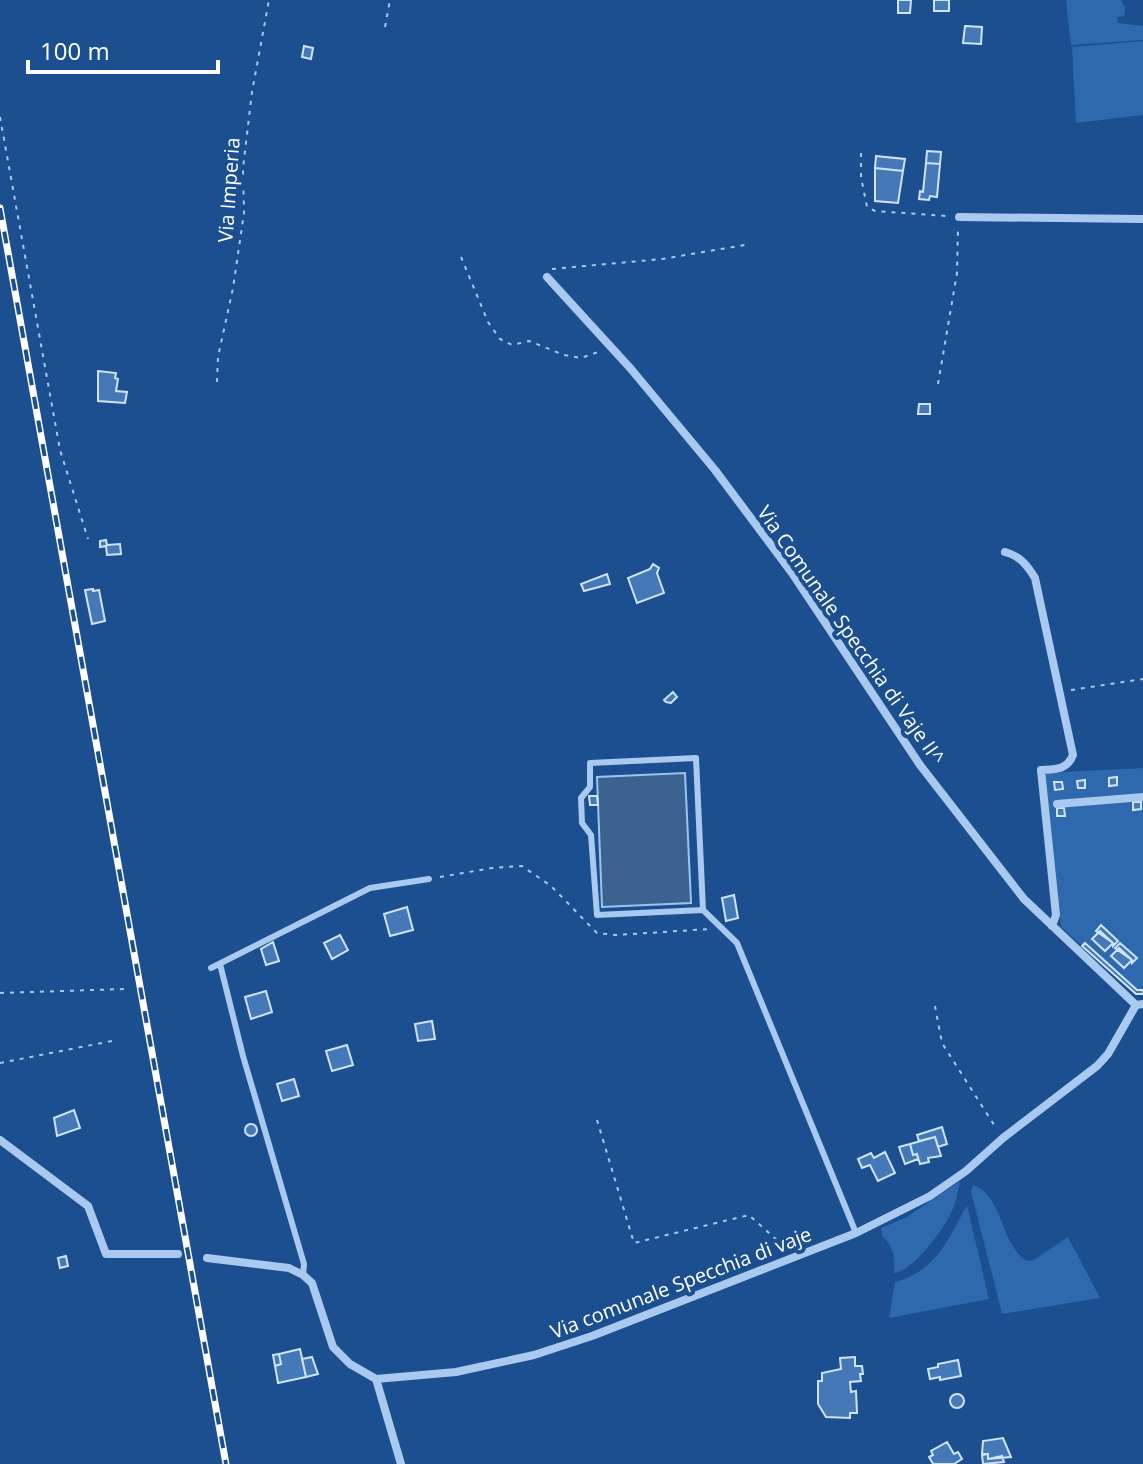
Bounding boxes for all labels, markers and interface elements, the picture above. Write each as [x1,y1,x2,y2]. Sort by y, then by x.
scale bar [28,24,218,74]
text: 100 m [40,34,110,67]
street label: Via Imperia [211,137,246,243]
street label: Via Comunale Specchia di Vaje II^ [751,500,951,770]
street label: Via comunale Specchia di vaje [546,1220,815,1345]

